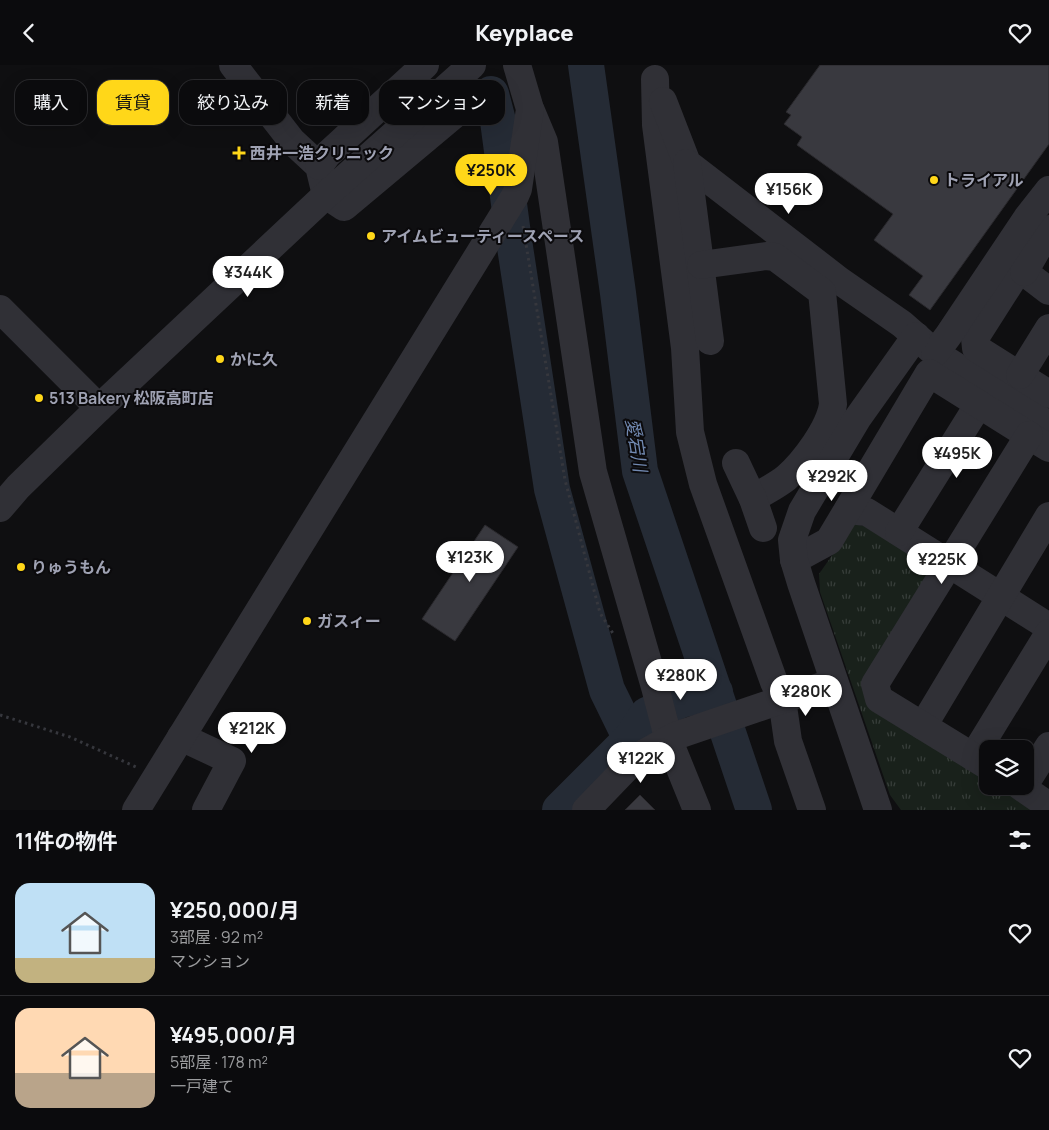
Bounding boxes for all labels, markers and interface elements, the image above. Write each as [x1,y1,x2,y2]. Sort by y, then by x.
text: Keyplace [475,18,574,48]
icon: back [15,19,43,47]
icon: heart [1006,19,1034,47]
chip: 購入 [15,80,87,125]
chip: 賃貸 [97,80,169,125]
chip: 絞り込み [179,80,287,125]
chip: 新着 [297,80,369,125]
chip: マンション [379,80,505,125]
place label: 西井一浩クリニック [250,142,394,164]
marker: 西井一浩クリニック [232,146,246,160]
pin: ¥250K [456,153,526,196]
text: ¥250K [466,159,516,181]
place label: トライアル [944,169,1024,191]
pin: ¥156K [754,173,824,215]
marker: トライアル [928,174,940,186]
text: ¥156K [766,178,812,200]
place label: アイムビューティースペース [381,225,584,247]
marker: アイムビューティースペース [365,230,377,242]
pin: ¥344K [213,255,283,298]
text: ¥344K [224,261,272,283]
place label: かに久 [230,348,278,370]
marker: かに久 [214,353,226,365]
place label: 513 Bakery 松阪高町店 [49,387,214,409]
marker: 513 Bakery 松阪高町店 [33,392,45,404]
water label: 愛宕川 [621,416,653,476]
pin: ¥495K [922,437,992,479]
text: ¥495K [933,442,981,464]
pin: ¥292K [797,459,867,502]
text: ¥292K [807,465,857,487]
pin: ¥123K [435,541,505,583]
pin: ¥225K [907,543,977,585]
text: ¥123K [447,546,493,568]
text: ¥225K [918,548,966,570]
place label: りゅうもん [31,556,111,578]
marker: りゅうもん [15,561,27,573]
place label: ガスィー [317,610,381,632]
marker: ガスィー [301,615,313,627]
pin: ¥280K [646,659,716,701]
text: ¥280K [656,664,706,686]
pin: ¥280K [771,675,841,717]
text: ¥280K [781,680,831,702]
pin: ¥212K [217,711,287,754]
text: ¥212K [229,717,275,739]
map controls [979,740,1034,795]
button: layers [979,740,1034,795]
pin: ¥122K [606,741,676,784]
text: ¥122K [618,747,664,769]
icon: filters [1006,826,1034,854]
text: 11件の物件 [15,827,117,855]
text: ¥250,000/月 [170,896,299,924]
icon: home [55,903,115,963]
icon: heart [1006,919,1034,947]
text: 3部屋 · 92 m² [170,926,263,948]
text: マンション [170,950,250,972]
text: ¥495,000/月 [170,1021,297,1049]
icon: home [55,1028,115,1088]
icon: heart [1006,1044,1034,1072]
text: 5部屋 · 178 m² [170,1051,268,1073]
text: 一戸建て [170,1075,234,1097]

